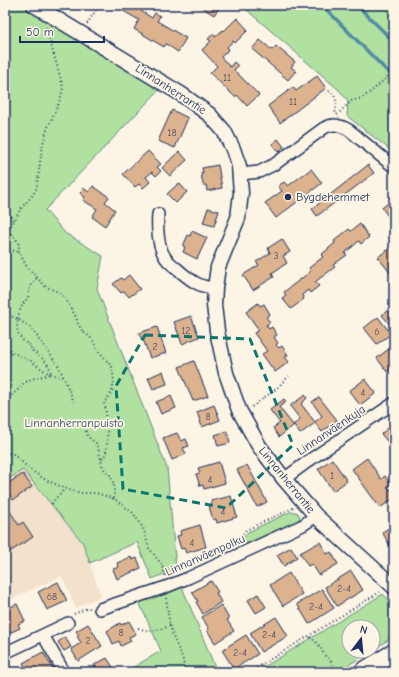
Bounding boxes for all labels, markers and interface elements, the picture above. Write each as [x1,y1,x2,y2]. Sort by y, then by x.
scale bar [20,18,104,44]
text: 50 m [26,25,54,39]
street label: Linnanherrantie [133,61,209,117]
house number: 11 [223,72,231,84]
house number: 11 [289,96,297,108]
house number: 18 [167,127,177,139]
place label: Bygdehemmet [296,190,370,204]
marker: Bygdehemmet [283,192,293,202]
house number: 3 [273,250,279,262]
house number: 12 [181,325,191,337]
house number: 6 [374,326,380,338]
house number: 2 [152,341,158,353]
house number: 4 [361,387,366,399]
street label: Linnanväenkuja [294,402,368,458]
house number: 8 [205,411,211,423]
park label: Linnanherranpuisto [24,416,124,430]
street label: Linnanherrantie [256,444,318,516]
house number: 1 [330,470,334,482]
house number: 4 [208,474,213,486]
house number: 4 [221,506,226,518]
street label: Linnanväenpolku [163,531,247,579]
house number: 4 [190,537,195,549]
house number: 2-4 [337,583,351,595]
house number: 68 [47,591,57,603]
house number: 2-4 [309,601,323,613]
north arrow [341,619,381,659]
text: N [358,623,369,637]
house number: 8 [118,627,124,639]
house number: 2-4 [262,629,276,641]
house number: 2 [85,635,91,647]
house number: 2-4 [233,647,247,659]

